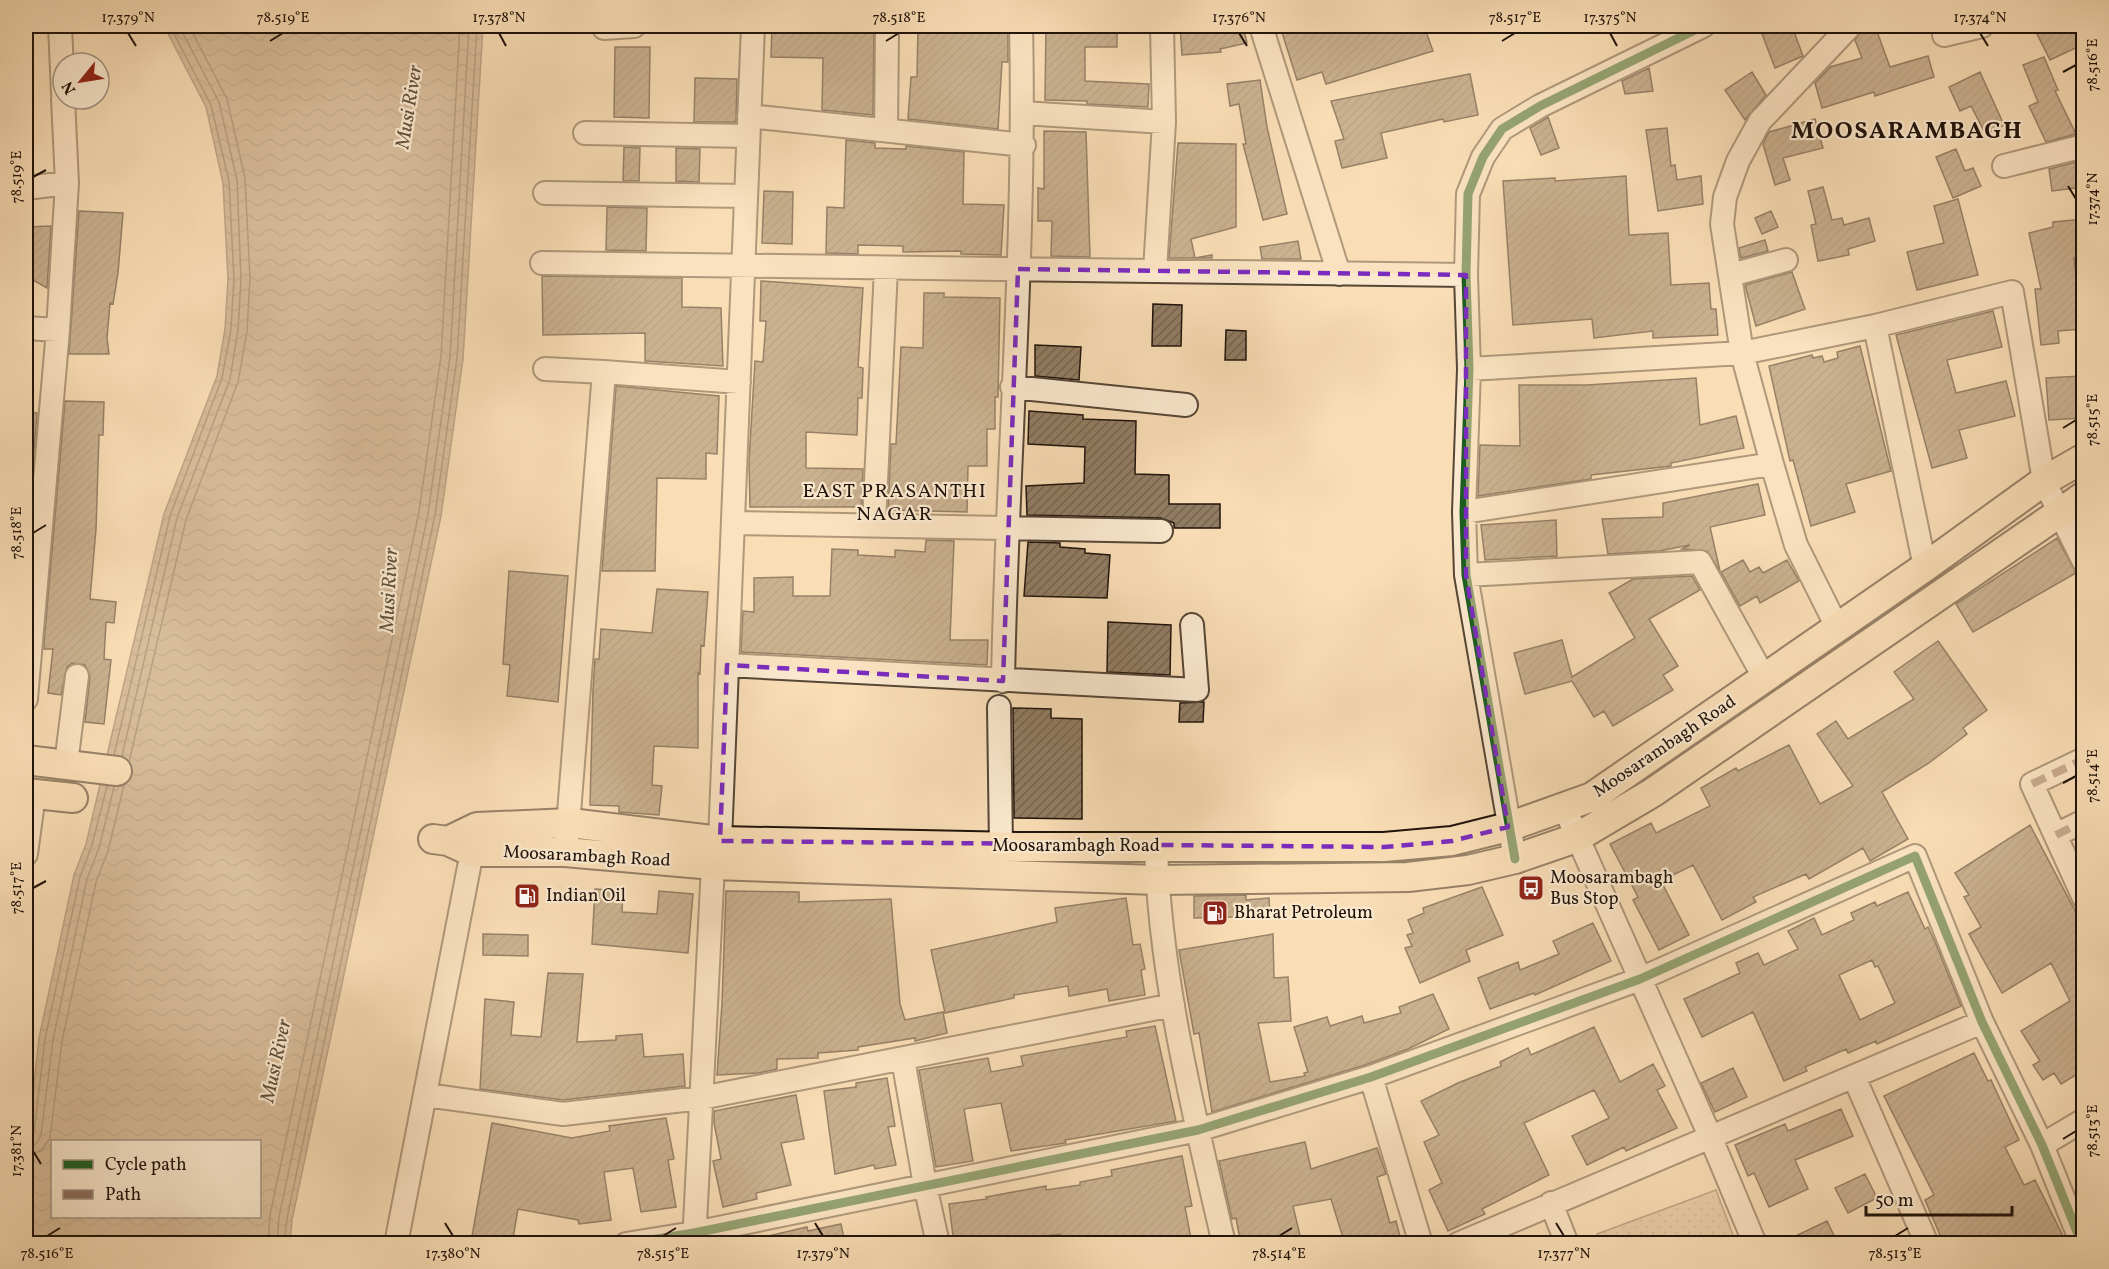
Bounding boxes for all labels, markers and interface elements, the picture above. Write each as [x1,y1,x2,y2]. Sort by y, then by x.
text: 17.379°N [101,8,155,29]
text: 78.519°E [257,8,309,29]
text: 17.378°N [472,8,526,29]
text: 78.518°E [873,8,925,29]
text: 17.376°N [1212,8,1266,29]
text: 78.517°E [1489,8,1541,29]
text: 17.375°N [1583,8,1637,29]
text: 17.374°N [1953,8,2007,29]
text: 78.516°E [2083,39,2104,91]
north arrow [51,51,111,111]
water label: Musi River [389,63,431,152]
text: N [57,77,82,98]
district label: MOOSARAMBAGH [1791,115,2023,149]
text: 78.519°E [7,151,28,203]
text: 17.374°N [2083,172,2104,226]
text: 78.515°E [2083,394,2104,446]
district label: EAST PRASANTHI NAGAR [803,478,987,529]
text: 78.518°E [7,507,28,559]
water label: Musi River [374,547,406,634]
street label: Moosarambagh Road [1589,690,1741,804]
text: 78.514°E [2083,749,2104,803]
street label: Moosarambagh Road [992,834,1160,859]
street label: Moosarambagh Road [503,840,671,874]
text: 78.517°E [7,862,28,914]
place label: Moosarambagh Bus Stop [1550,866,1674,912]
bus stop icon: Moosarambagh Bus Stop [1516,873,1546,903]
fuel station icon: Indian Oil [512,881,542,911]
place label: Indian Oil [546,884,626,909]
fuel station icon: Bharat Petroleum [1200,898,1230,928]
place label: Bharat Petroleum [1234,901,1373,926]
water label: Musi River [254,1016,300,1106]
text: 78.513°E [2083,1104,2104,1158]
text: 17.381°N [7,1125,28,1177]
legend [51,1140,261,1218]
text: Cycle path [105,1153,187,1178]
scale bar [1866,1179,2012,1217]
text: Path [105,1183,141,1208]
text: 50 m [1875,1189,1914,1214]
text: 78.516°E [21,1244,73,1265]
text: 17.380°N [425,1244,481,1265]
text: 78.515°E [637,1244,689,1265]
text: 17.379°N [796,1244,850,1265]
text: 78.514°E [1252,1244,1306,1265]
text: 17.377°N [1537,1244,1591,1265]
text: 78.513°E [1868,1244,1922,1265]

